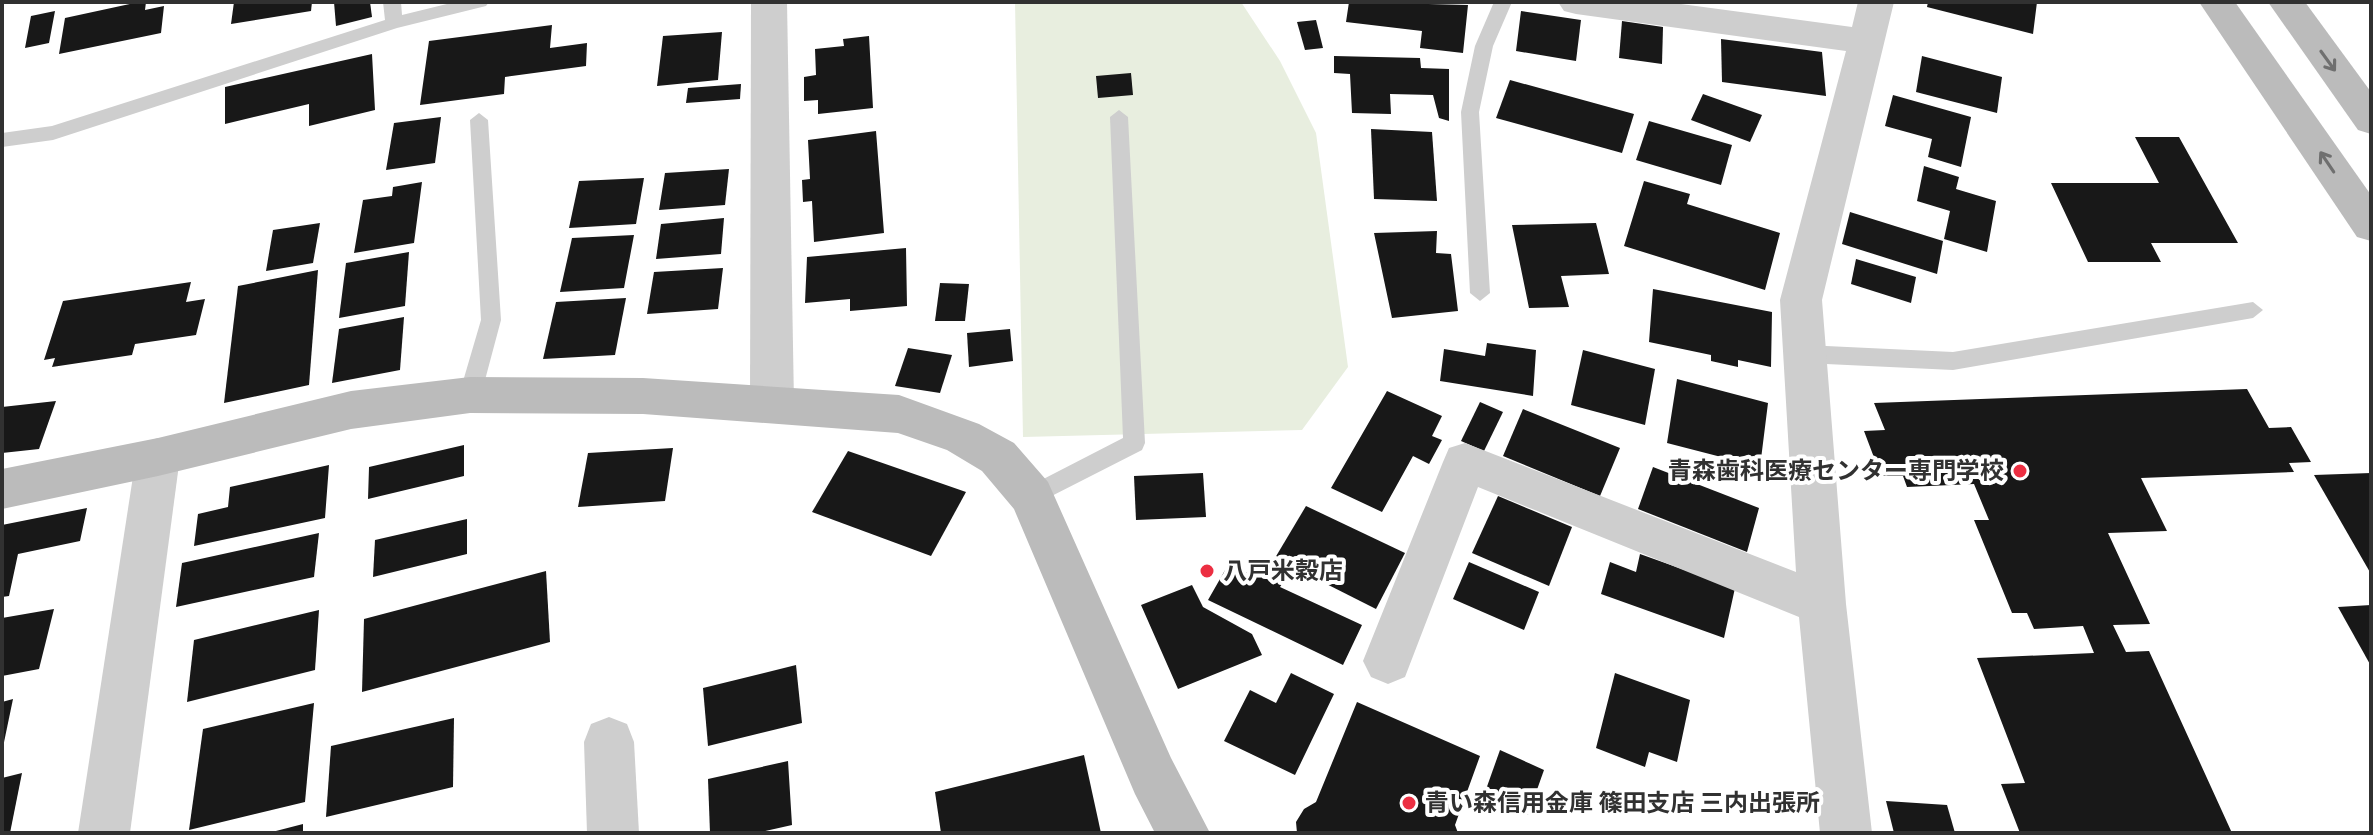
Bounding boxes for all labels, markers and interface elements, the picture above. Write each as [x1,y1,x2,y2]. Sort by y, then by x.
one-way arrow [2320,50,2337,71]
one-way arrow [2319,152,2335,174]
place label: 青森歯科医療センター専門学校 [1668,457,2004,485]
marker: 青森歯科医療センター専門学校 [2011,462,2029,480]
place label: 八戸米穀店 [1223,557,1343,585]
marker: 八戸米穀店 [1198,562,1216,580]
place label: 青い森信用金庫 篠田支店 三内出張所 [1425,789,1820,817]
marker: 青い森信用金庫 篠田支店 三内出張所 [1400,794,1418,812]

